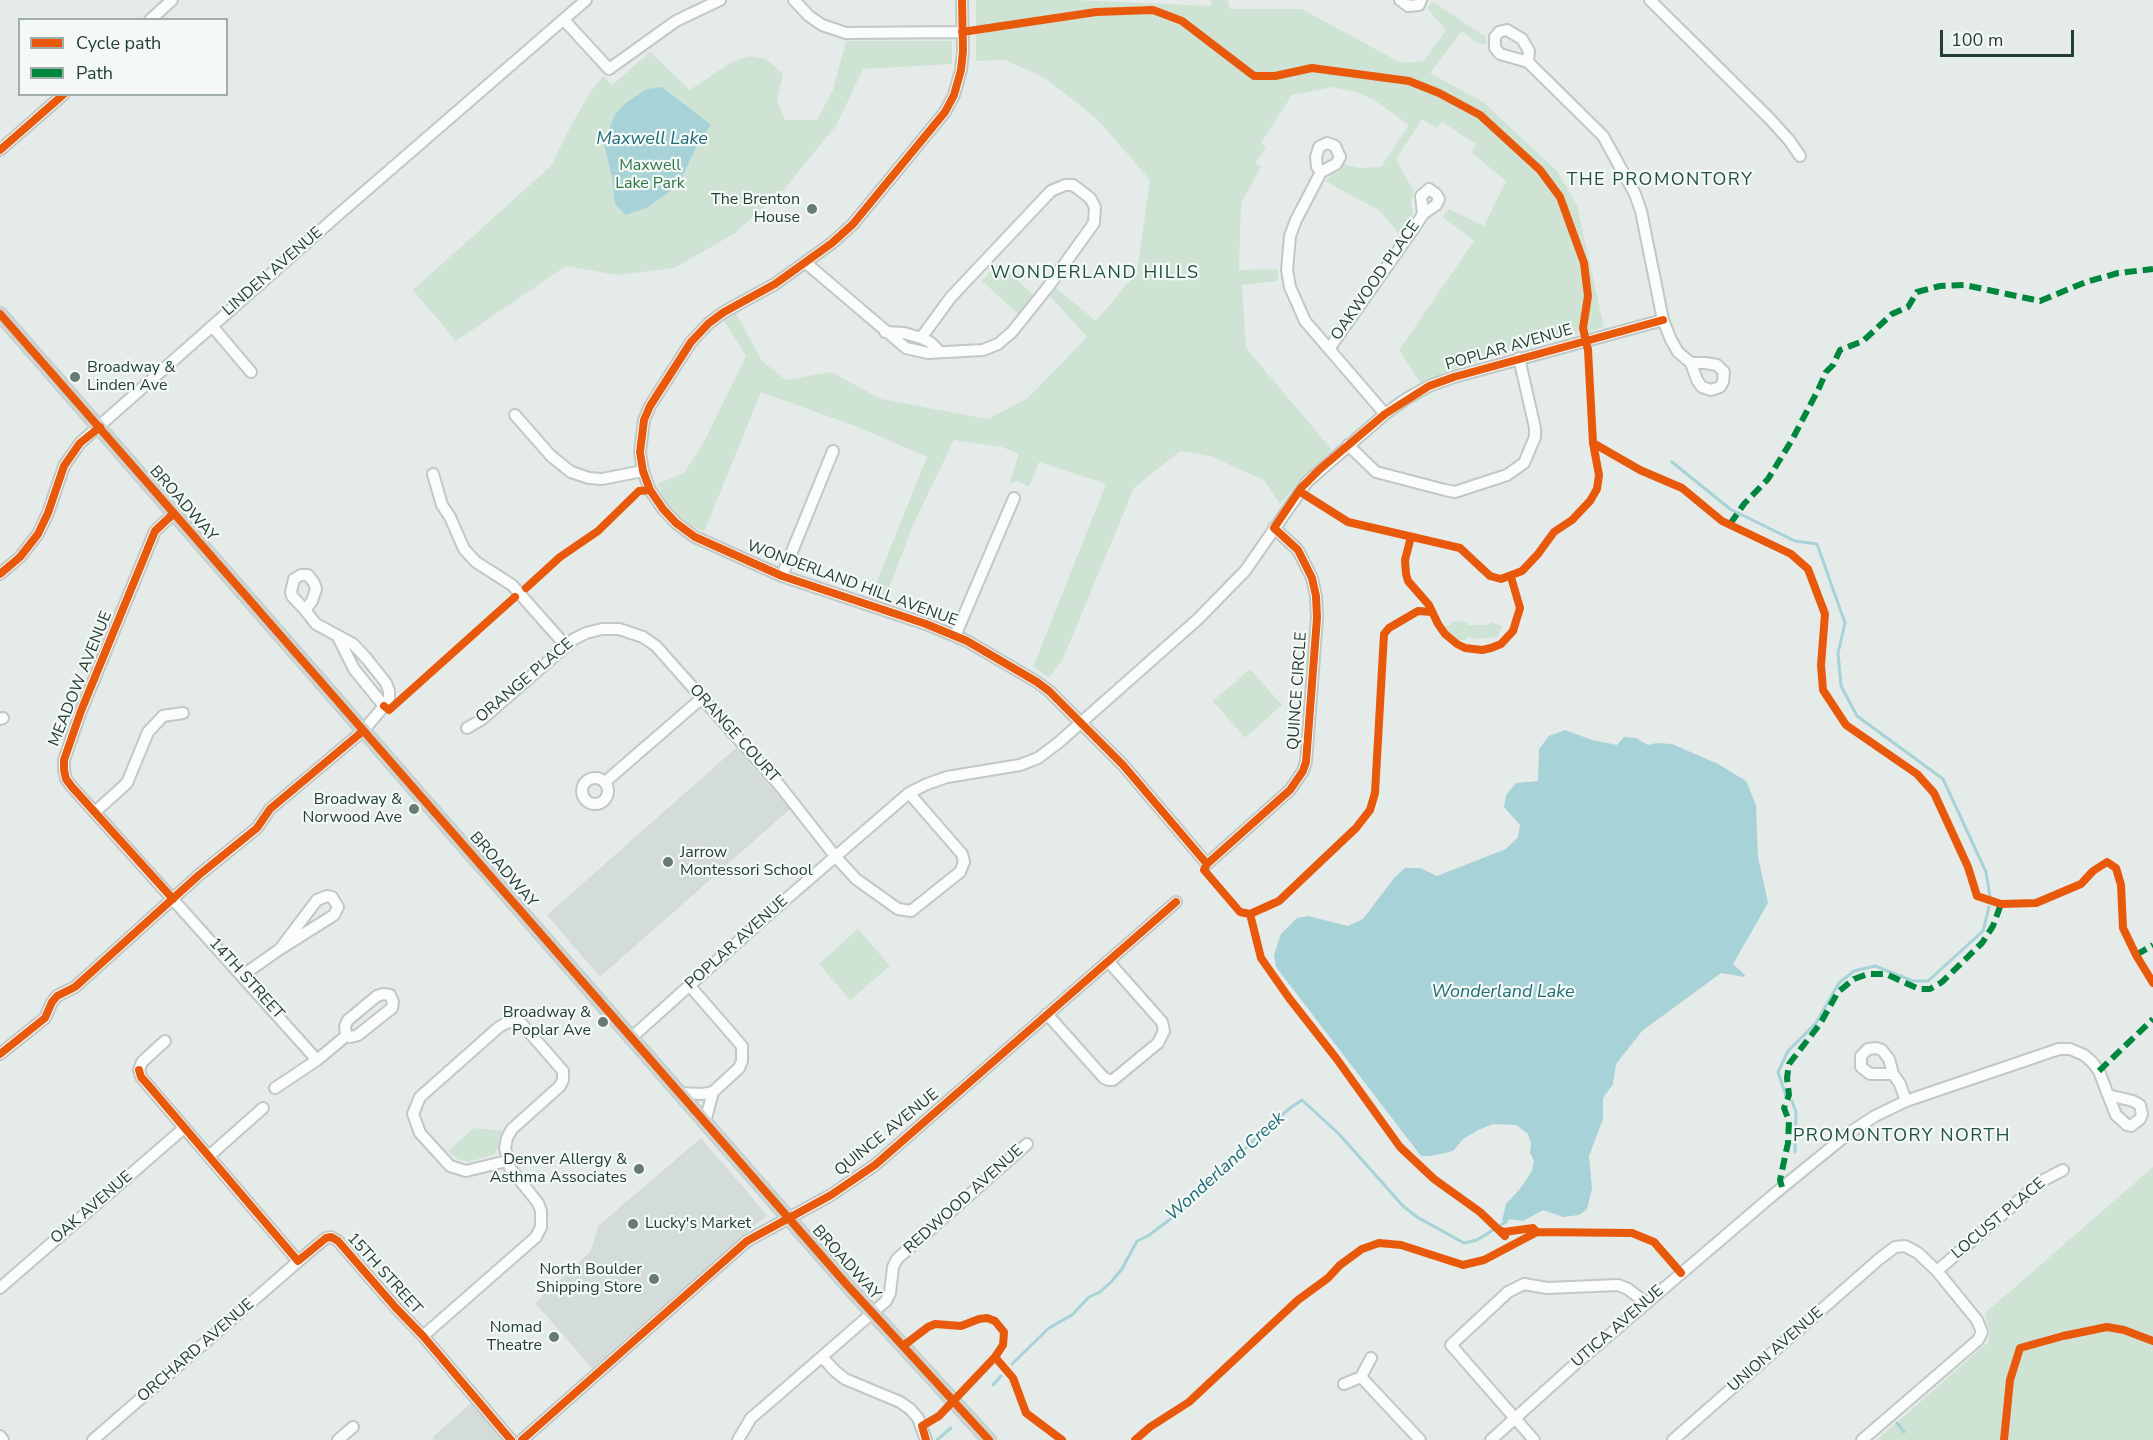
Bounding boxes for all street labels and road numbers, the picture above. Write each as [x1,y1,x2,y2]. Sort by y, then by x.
street label: OAKWOOD PLACE [1328,218,1424,344]
street label: LINDEN AVENUE [219,224,327,320]
street label: POPLAR AVENUE [1443,321,1575,375]
street label: BROADWAY [145,462,221,546]
street label: WONDERLAND HILL AVENUE [744,537,960,631]
street label: MEADOW AVENUE [45,609,117,749]
street label: QUINCE CIRCLE [1284,631,1312,751]
street label: ORANGE PLACE [472,635,578,727]
street label: ORANGE COURT [685,681,783,787]
street label: BROADWAY [465,828,541,912]
street label: POPLAR AVENUE [682,892,792,994]
street label: 14TH STREET [204,934,288,1024]
street label: QUINCE AVENUE [831,1085,943,1181]
street label: REDWOOD AVENUE [901,1142,1027,1258]
street label: OAK AVENUE [47,1167,137,1249]
street label: LOCUST PLACE [1948,1174,2050,1264]
street label: BROADWAY [808,1222,884,1304]
street label: 15TH STREET [342,1229,426,1319]
street label: UTICA AVENUE [1568,1282,1668,1372]
street label: ORCHARD AVENUE [134,1295,258,1407]
street label: UNION AVENUE [1725,1303,1827,1397]

